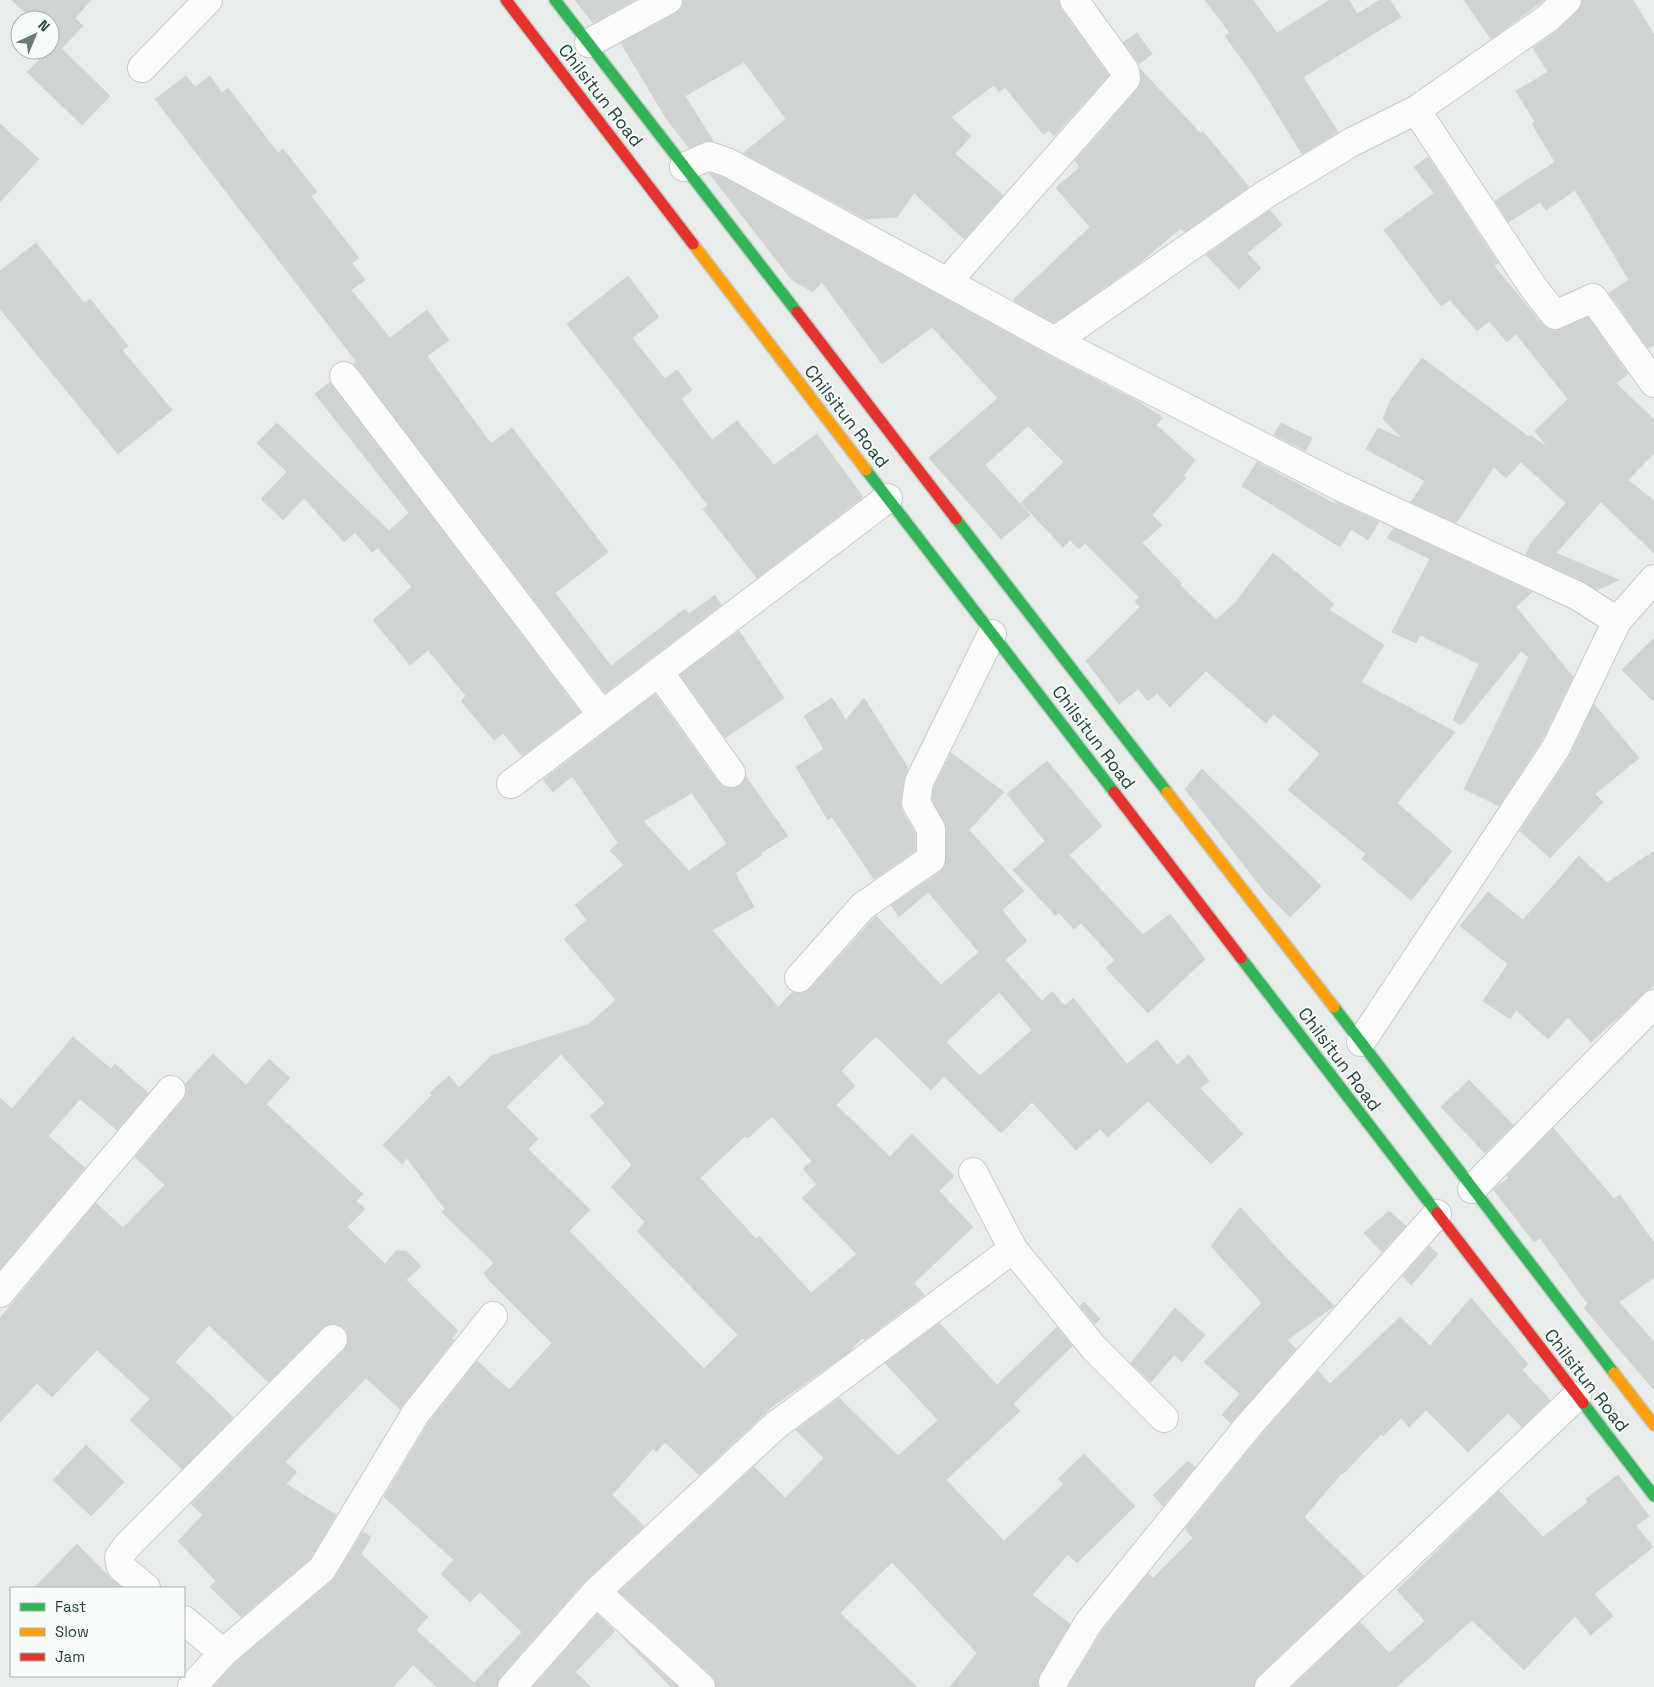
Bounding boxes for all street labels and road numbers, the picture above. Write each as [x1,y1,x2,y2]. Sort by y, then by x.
street label: Chilsitun Road [554,39,648,151]
street label: Chilsitun Road [800,360,894,472]
street label: Chilsitun Road [1047,680,1141,794]
street label: Chilsitun Road [1293,1002,1387,1116]
street label: Chilsitun Road [1540,1324,1634,1436]

